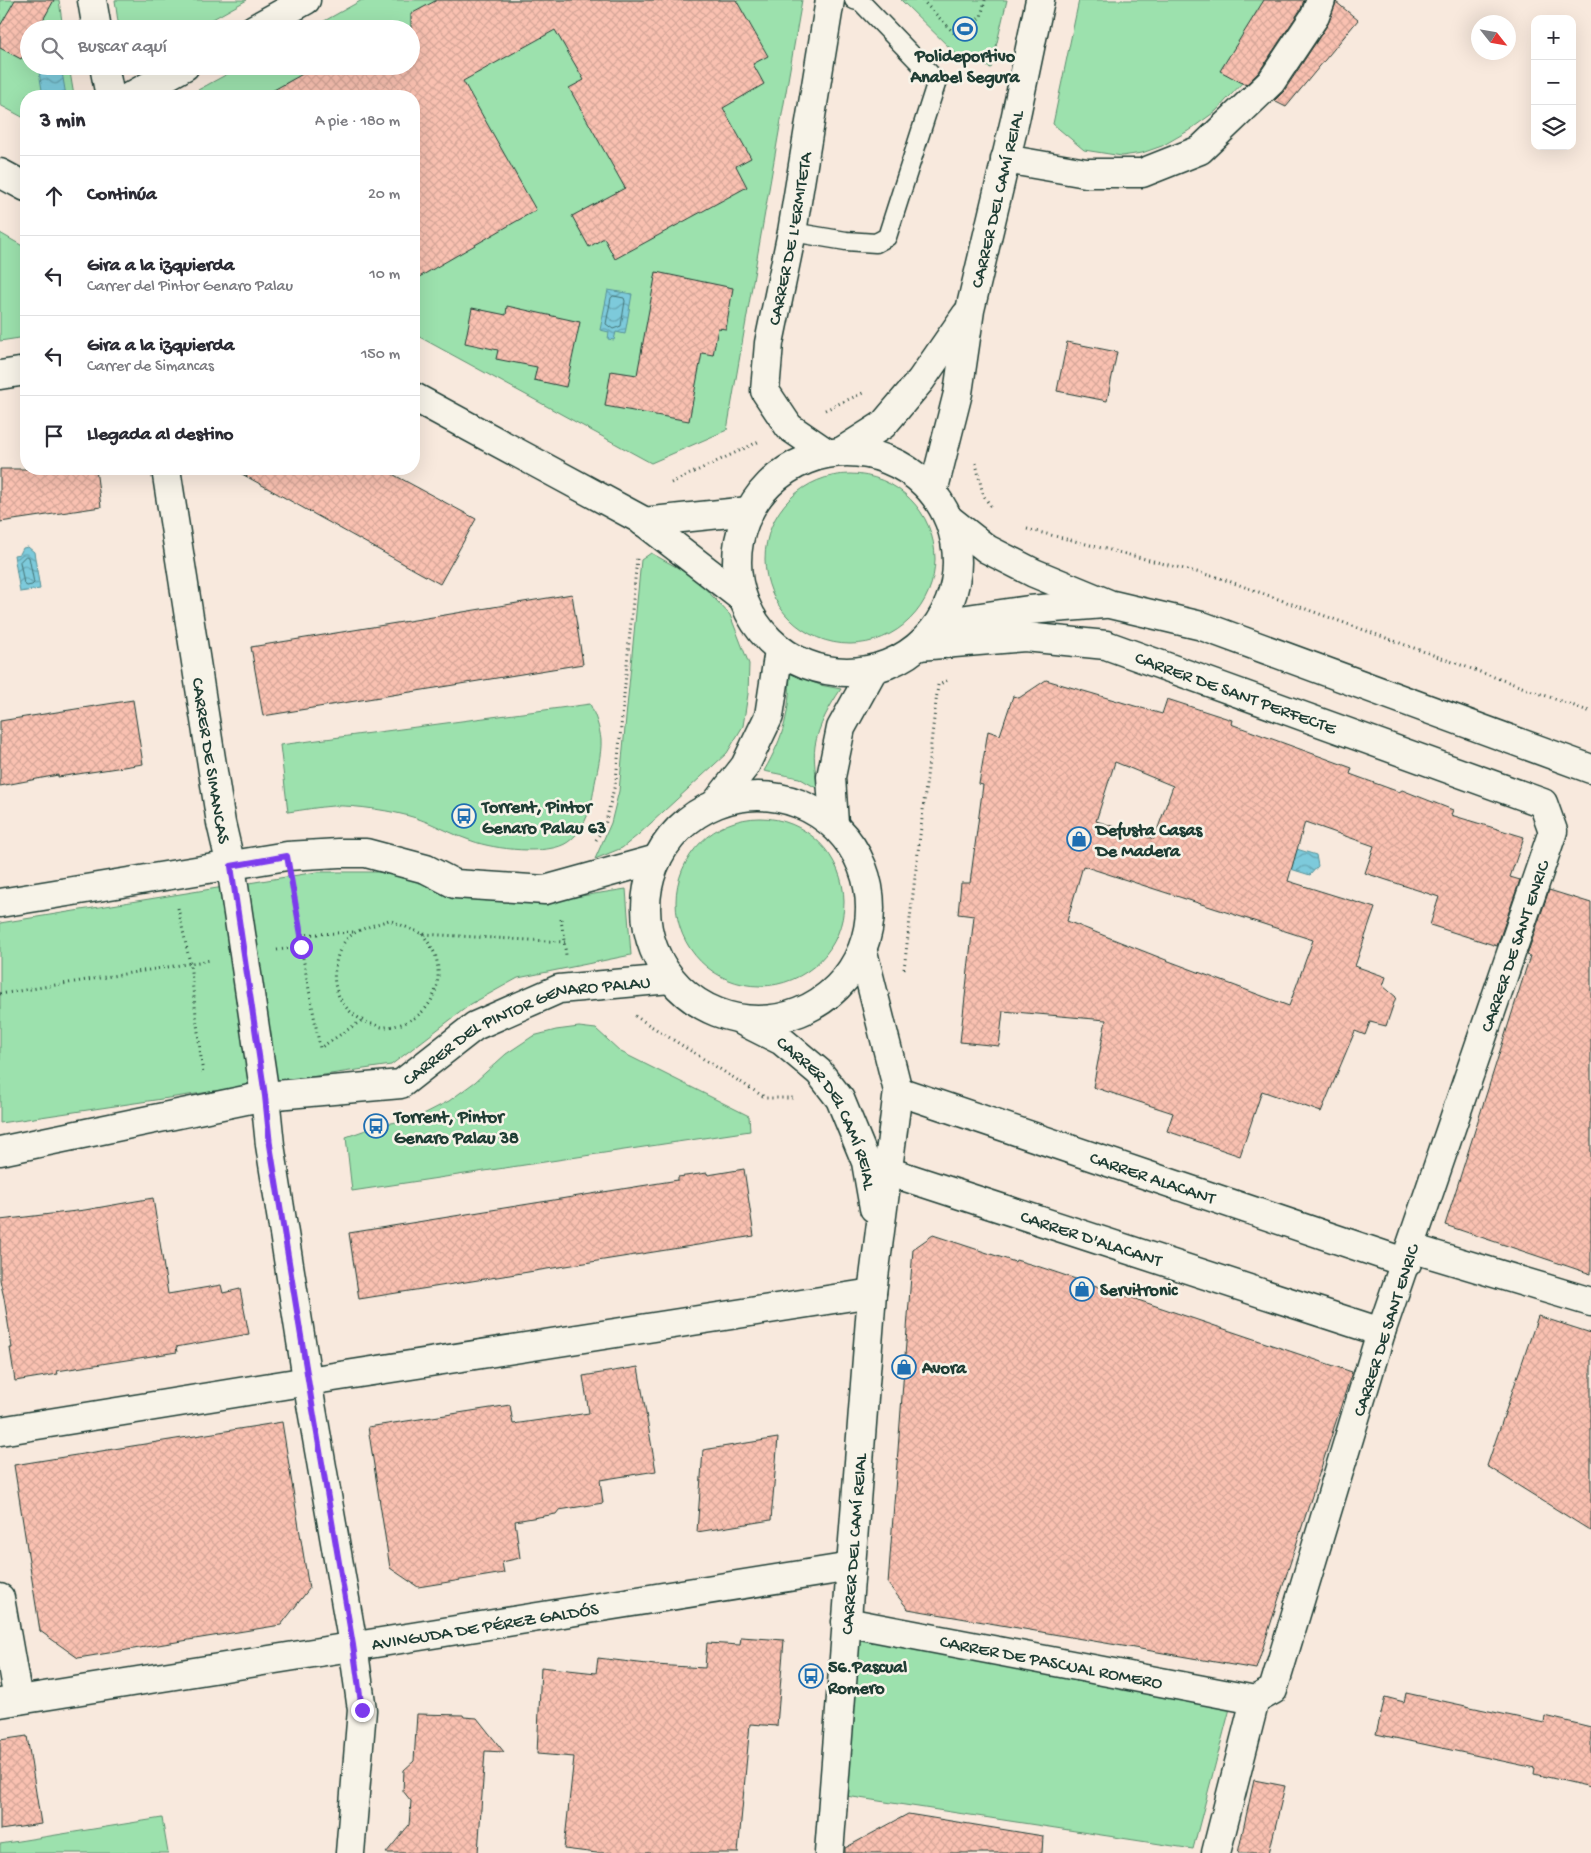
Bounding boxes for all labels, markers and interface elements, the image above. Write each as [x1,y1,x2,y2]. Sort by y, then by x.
north arrow [1471,15,1516,60]
map controls [1531,15,1576,150]
button: + [1531,15,1576,60]
sports icon: Polideportivo Anabel Segura [952,16,978,42]
search box [20,20,420,75]
icon: search [38,34,66,62]
text: Buscar aquí [78,36,167,59]
place label: Polideportivo Anabel Segura [910,47,1020,89]
button: − [1531,60,1576,105]
button: layers [1531,105,1576,150]
street label: CARRER DEL CAMÍ REIAL [968,108,1030,290]
text: 3 min [40,110,85,135]
text: A pie · 180 m [315,113,400,132]
street label: CARRER DE L'ERMITETA [765,149,818,327]
icon: ahead [40,182,68,210]
text: Continúa [87,184,157,207]
text: 20 m [368,186,400,205]
text: Gira a la izquierda [87,255,234,278]
icon: left [40,262,68,290]
text: 10 m [369,266,400,285]
text: Carrer del Pintor Genaro Palau [87,278,293,297]
text: Gira a la izquierda [87,335,234,358]
icon: left [40,342,68,370]
text: 150 m [361,346,400,365]
text: Carrer de Simancas [87,358,214,377]
icon: arrive [40,422,68,450]
text: Llegada al destino [87,424,233,447]
street label: CARRER DE SANT PERFECTE [1132,648,1339,741]
street label: CARRER DE SIMANCAS [186,676,234,847]
place label: Torrent, Pintor Genaro Palau 63 [480,798,606,840]
bus stop icon: Torrent, Pintor Genaro Palau 63 [451,803,477,829]
place label: Defusta Casas De Madera [1094,821,1204,863]
shop icon: Defusta Casas De Madera [1066,826,1092,852]
street label: CARRER DE SANT ENRIC [1477,857,1556,1035]
route start [290,936,313,959]
street label: CARRER DEL PINTOR GENARO PALAU [399,973,651,1092]
street label: CARRER DEL CAMÍ REIAL [771,1033,879,1193]
place label: Torrent, Pintor Genaro Palau 38 [392,1108,519,1150]
bus stop icon: Torrent, Pintor Genaro Palau 38 [363,1113,389,1139]
street label: CARRER ALACANT [1087,1149,1219,1211]
street label: CARRER D'ALACANT [1017,1207,1165,1273]
street label: CARRER DE SANT ENRIC [1350,1241,1426,1419]
shop icon: Servitronic [1069,1276,1095,1302]
place label: Servitronic [1100,1281,1178,1302]
shop icon: Avora [891,1354,917,1380]
place label: Avora [921,1359,967,1380]
street label: CARRER DEL CAMÍ REIAL [838,1451,873,1635]
street label: AVINGUDA DE PÉREZ GALDÓS [370,1599,601,1656]
street label: CARRER DE PASCUAL ROMERO [938,1632,1164,1695]
place label: 56.Pascual Romero [827,1658,907,1700]
bus stop icon: 56.Pascual Romero [798,1663,824,1689]
route end [351,1699,374,1722]

